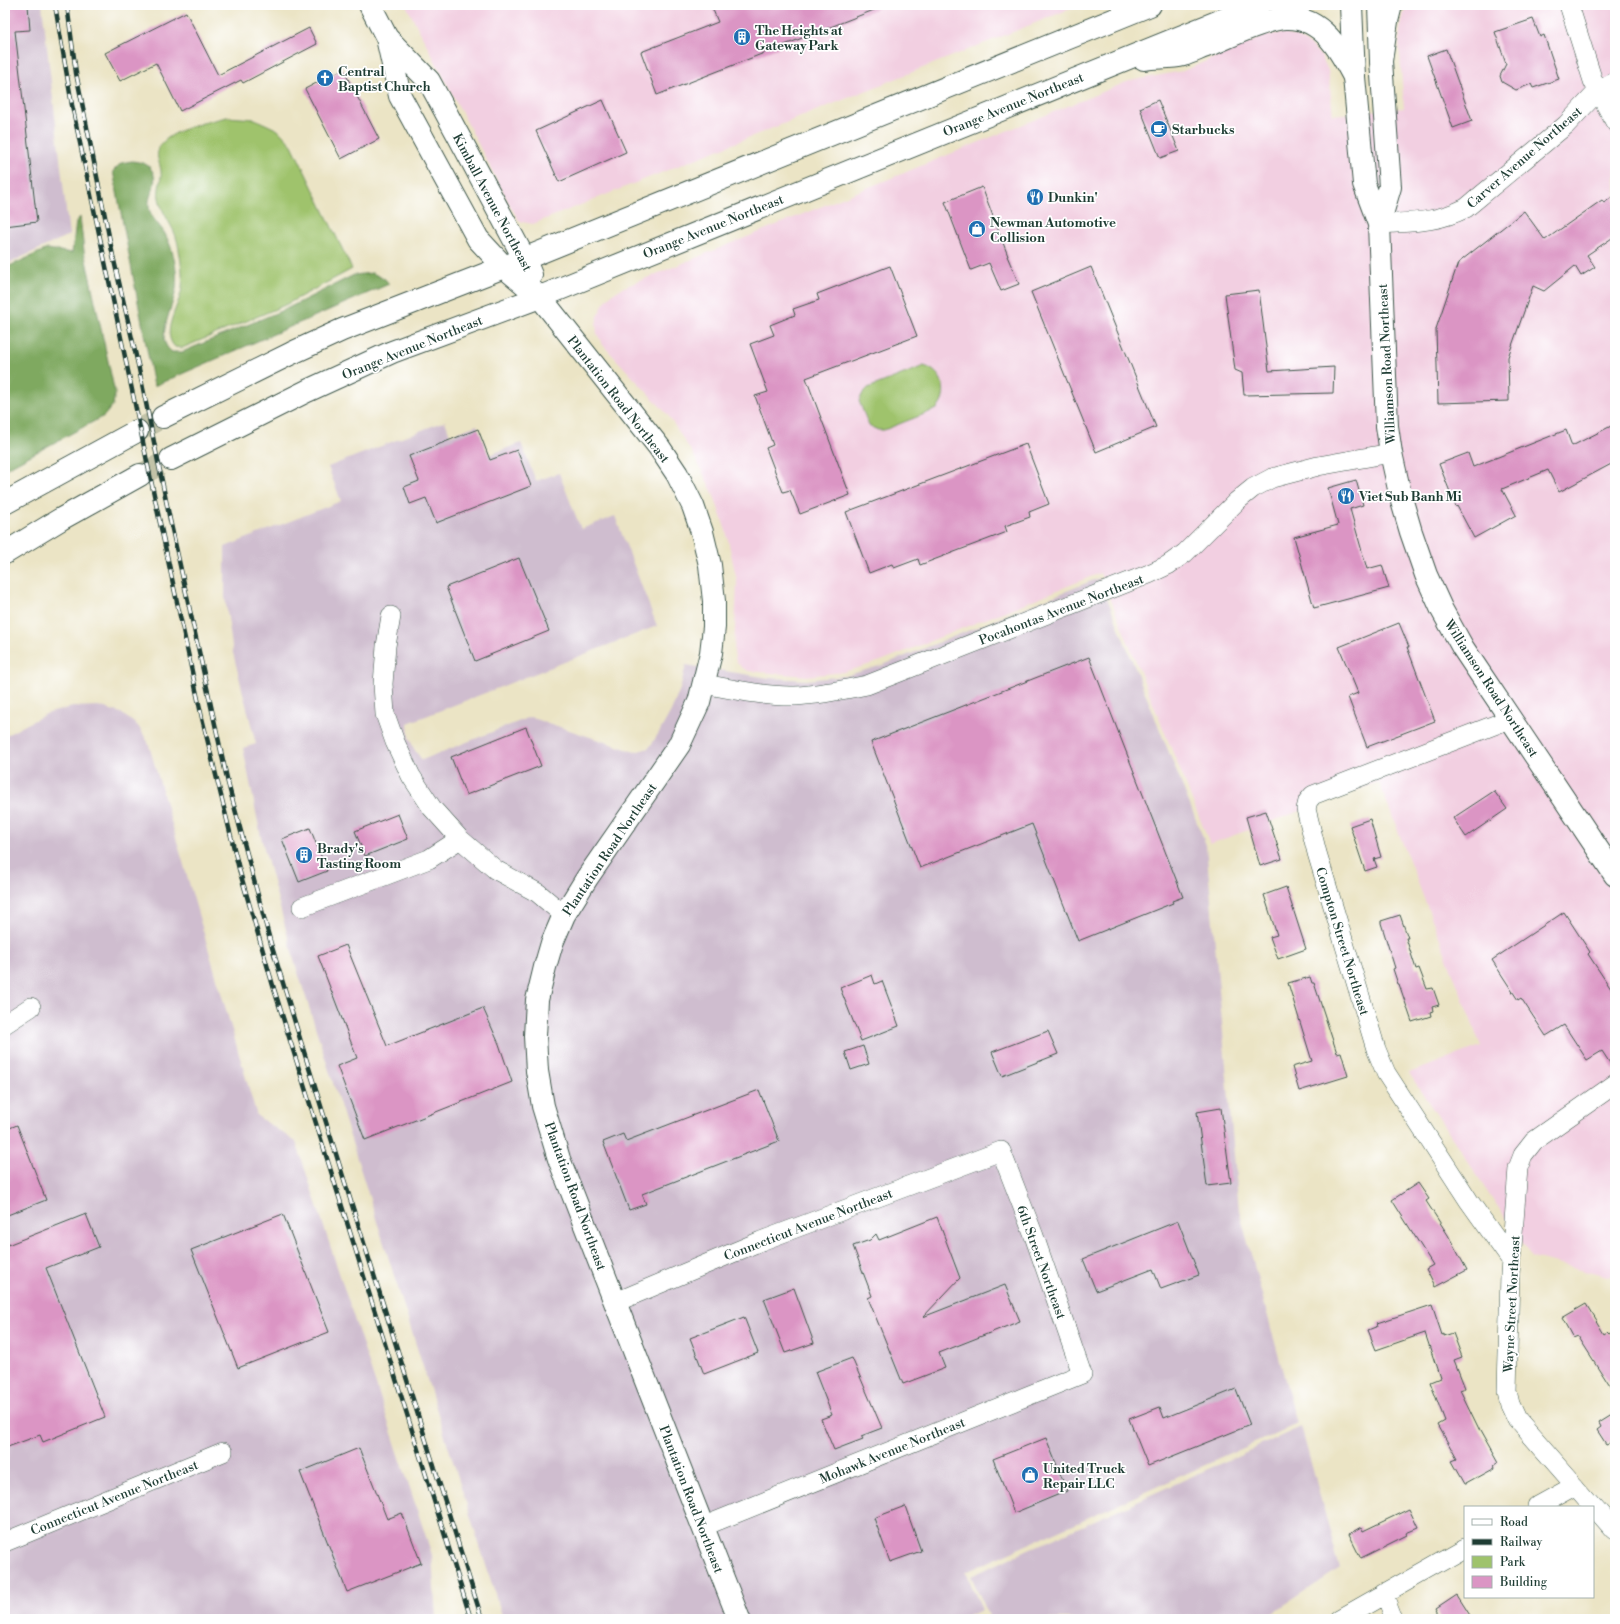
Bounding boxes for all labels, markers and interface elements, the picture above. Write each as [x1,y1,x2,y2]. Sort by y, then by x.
place label: The Heights at Gateway Park [755,23,843,54]
building icon: The Heights at Gateway Park [732,27,752,47]
place label: Central Baptist Church [338,64,431,95]
church icon: Central Baptist Church [315,68,335,88]
street label: Orange Avenue Northeast [941,69,1086,140]
street label: Carver Avenue Northeast [1464,103,1586,212]
cafe icon: Starbucks [1149,119,1169,139]
place label: Starbucks [1172,122,1235,138]
street label: Kimball Avenue Northeast [449,131,535,275]
restaurant icon: Dunkin' [1025,187,1045,207]
place label: Dunkin' [1048,190,1098,206]
street label: Orange Avenue Northeast [641,191,786,262]
place label: Newman Automotive Collision [990,215,1116,246]
shop icon: Newman Automotive Collision [967,219,987,239]
street label: Williamson Road Northeast [1375,283,1399,446]
street label: Orange Avenue Northeast [340,312,485,383]
street label: Plantation Road Northeast [564,333,673,467]
restaurant icon: Viet Sub Banh Mi [1336,486,1356,506]
place label: Viet Sub Banh Mi [1358,489,1462,505]
street label: Pocahontas Avenue Northeast [977,571,1146,649]
street label: Williamson Road Northeast [1440,616,1542,761]
street label: Plantation Road Northeast [559,780,661,919]
place label: Brady's Tasting Room [317,841,401,872]
building icon: Brady's Tasting Room [294,845,314,865]
street label: Compton Street Northeast [1312,865,1372,1018]
street label: Plantation Road Northeast [541,1120,610,1273]
street label: Connecticut Avenue Northeast [722,1185,895,1265]
street label: 6th Street Northeast [1013,1203,1069,1322]
street label: Wayne Street Northeast [1500,1235,1524,1374]
street label: Mohawk Avenue Northeast [817,1414,968,1488]
street label: Plantation Road Northeast [656,1423,727,1576]
street label: Connecticut Avenue Northeast [28,1457,201,1539]
place label: United Truck Repair LLC [1043,1461,1126,1492]
shop icon: United Truck Repair LLC [1020,1465,1040,1485]
legend [1464,1506,1594,1598]
text: Road [1500,1515,1528,1530]
text: Railway [1500,1535,1542,1550]
text: Park [1500,1555,1526,1570]
text: Building [1499,1575,1548,1590]

